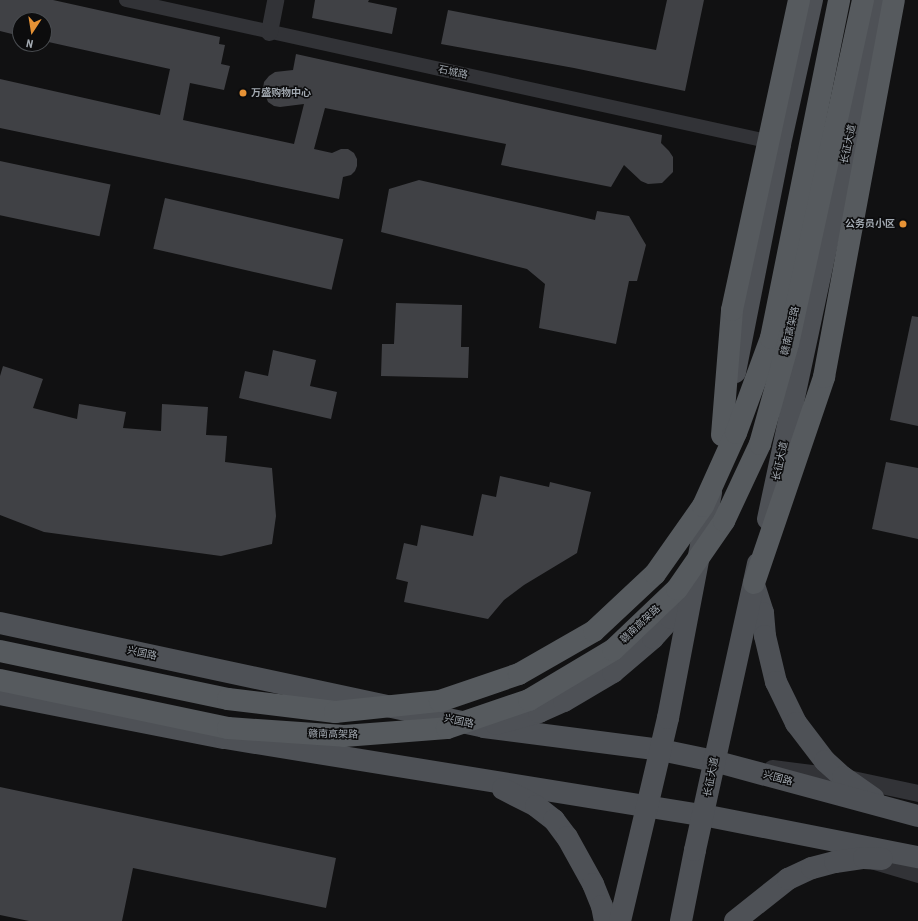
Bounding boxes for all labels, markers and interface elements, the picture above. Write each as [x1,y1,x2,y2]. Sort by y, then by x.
north arrow [12,12,52,52]
text: N [25,36,34,50]
street label: 石城路 [437,63,469,81]
place label: 万盛购物中心 [251,87,311,99]
marker: 万盛购物中心 [238,88,248,98]
street label: 长征大道 [838,123,858,165]
place label: 公务员小区 [845,218,895,230]
marker: 公务员小区 [898,219,908,229]
street label: 赣南高架路 [779,305,801,357]
street label: 长征大道 [770,440,790,482]
street label: 赣南高架路 [618,603,662,645]
street label: 兴国路 [126,644,158,662]
street label: 兴国路 [443,712,475,730]
street label: 赣南高架路 [308,728,358,740]
street label: 长征大道 [701,756,721,798]
street label: 兴国路 [762,768,794,788]

